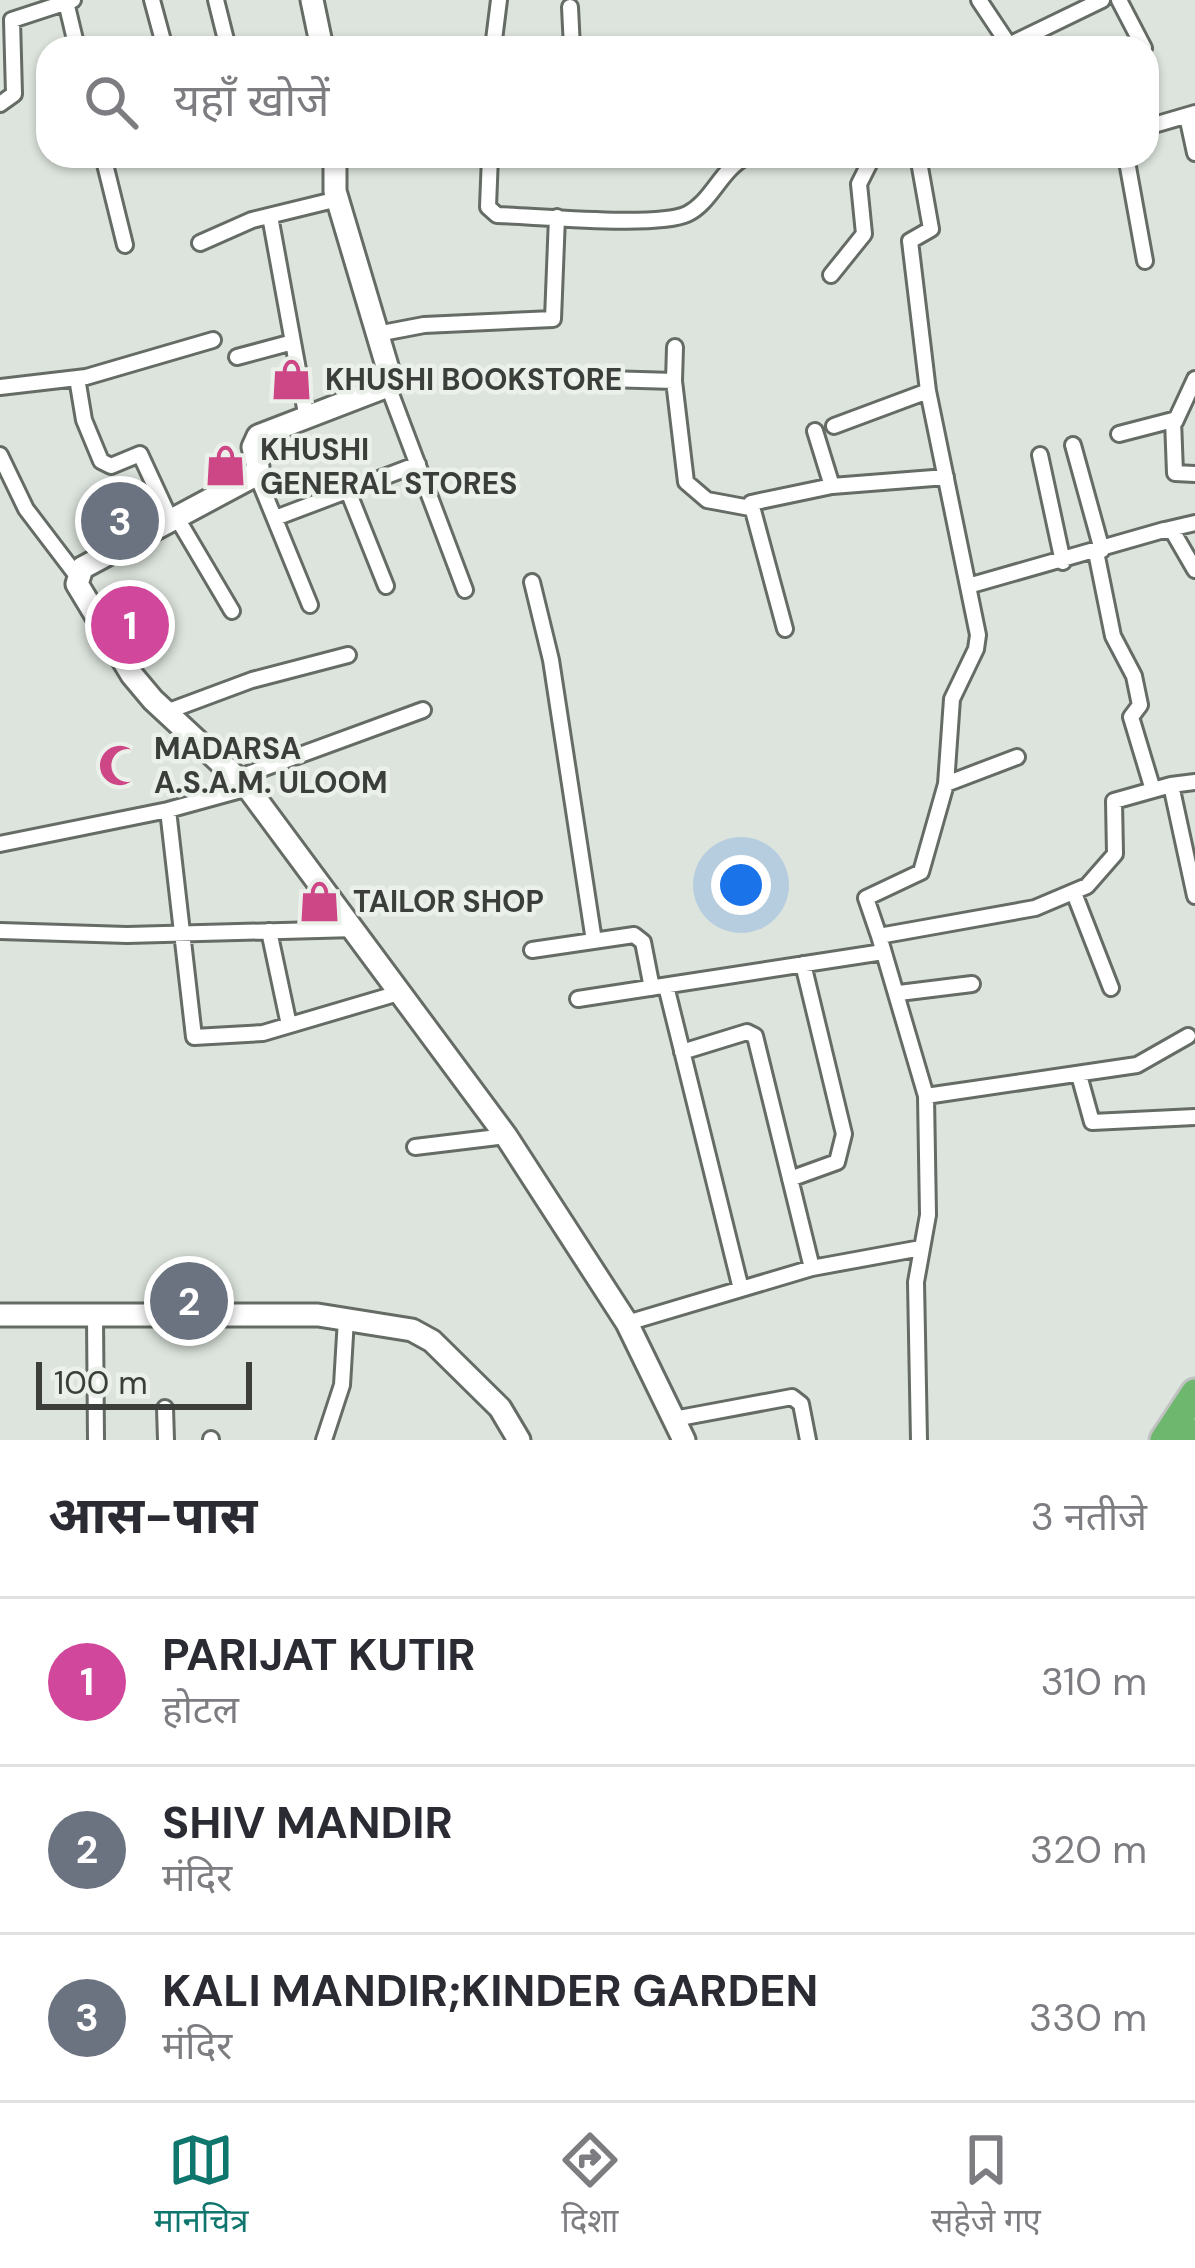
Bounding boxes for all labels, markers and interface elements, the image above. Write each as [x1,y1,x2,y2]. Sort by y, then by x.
search box [36,36,1159,168]
icon: search [78,69,144,135]
text: यहाँ खोजें [174,71,329,130]
shop icon: KHUSHI BOOKSTORE [268,356,314,402]
place label: KHUSHI BOOKSTORE [325,360,622,399]
place label: KHUSHI GENERAL STORES [260,430,517,503]
shop icon: KHUSHI GENERAL STORES [203,443,249,489]
pin: 3 [81,476,159,566]
pin: 1 [91,580,169,670]
place label: MADARSA A.S.A.M. ULOOM [154,729,388,802]
mosque icon: MADARSA A.S.A.M. ULOOM [97,742,143,788]
your location [711,855,771,915]
shop icon: TAILOR SHOP [296,878,342,924]
place label: TAILOR SHOP [353,882,544,921]
pin: 2 [150,1256,228,1346]
scale bar [36,1356,252,1409]
text: 100 m [54,1361,148,1404]
text: आस-पास [48,1482,257,1549]
text: 3 नतीजे [1031,1491,1147,1542]
text: PARIJAT KUTIR [162,1625,476,1684]
text: 1 [80,1656,94,1707]
text: 310 m [1041,1656,1147,1707]
text: होटल [162,1684,239,1735]
text: SHIV MANDIR [162,1793,453,1852]
text: 2 [76,1824,98,1875]
text: 320 m [1030,1824,1147,1875]
text: मंदिर [162,1852,232,1903]
text: KALI MANDIR;KINDER GARDEN [162,1961,818,2020]
text: 3 [75,1992,99,2043]
text: 330 m [1029,1992,1147,2043]
text: मंदिर [162,2020,232,2071]
tab: मानचित्र [154,2127,248,2245]
tab: दिशा [557,2127,623,2245]
tab: सहेजे गए [931,2127,1041,2245]

